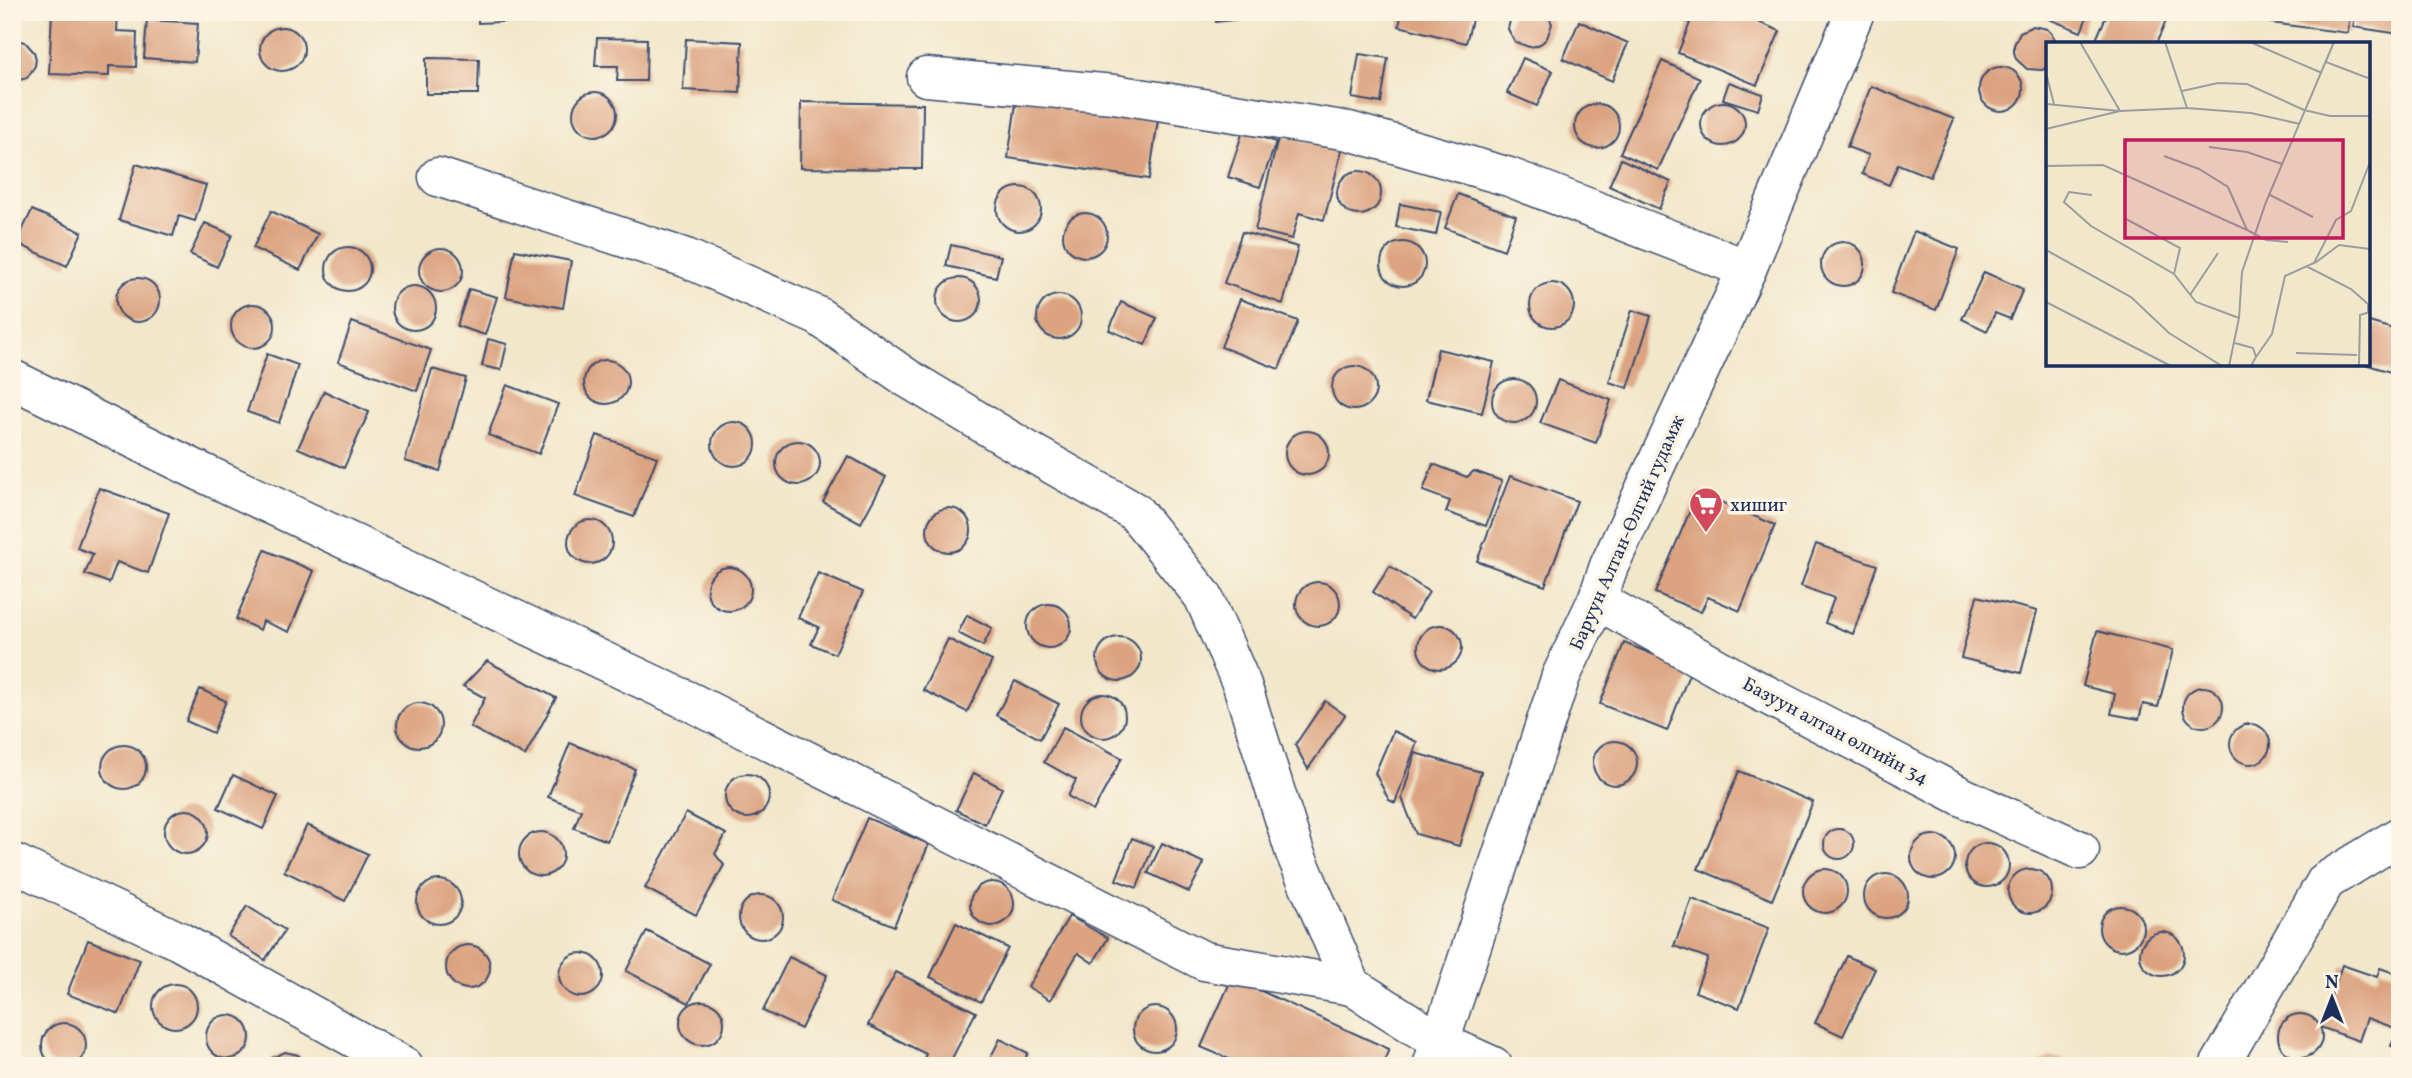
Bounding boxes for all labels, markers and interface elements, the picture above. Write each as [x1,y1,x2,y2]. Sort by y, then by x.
inset map [2046,42,2370,366]
street label: Баруун Алтан-Өлгий гудамж [1564,411,1692,655]
supermarket icon: хишиг [1687,485,1725,534]
place label: хишиг [1730,493,1788,519]
street label: Базуун алтан өлгийн 34 [1737,672,1933,792]
north arrow [2296,962,2366,1032]
text: N [2325,970,2339,996]

